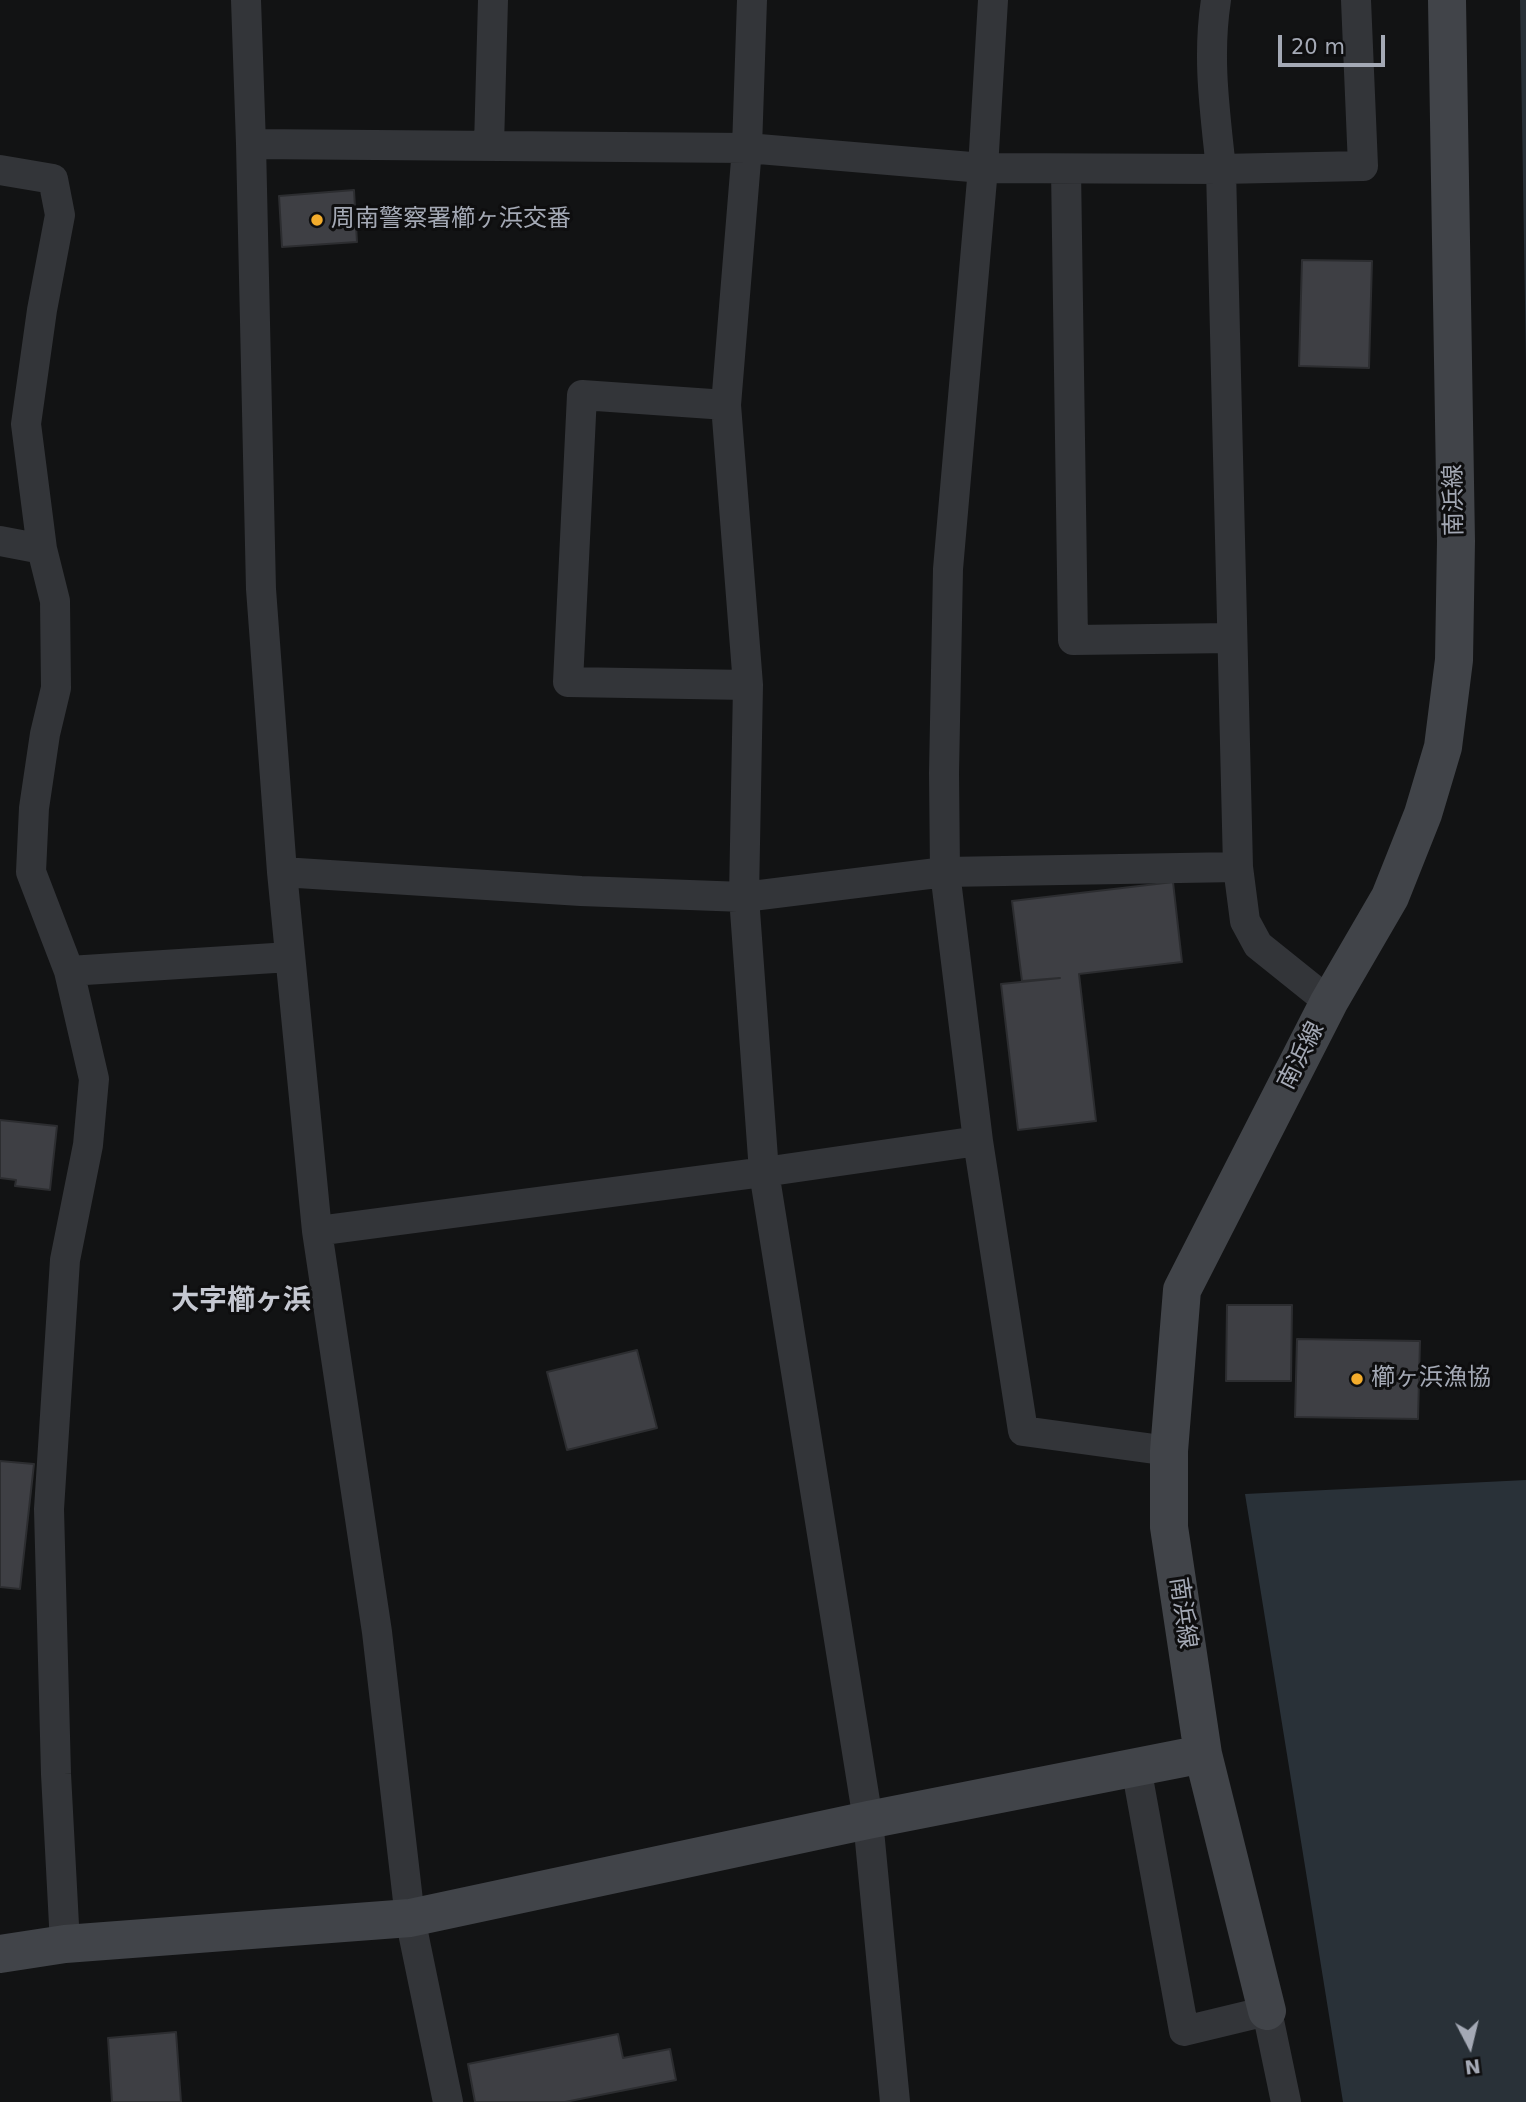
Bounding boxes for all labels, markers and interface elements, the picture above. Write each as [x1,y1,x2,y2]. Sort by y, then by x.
scale bar [1281,21,1388,65]
text: 20 m [1291,35,1345,59]
place label: 周南警察署櫛ヶ浜交番 [331,206,571,234]
marker: 周南警察署櫛ヶ浜交番 [309,212,325,228]
street label: 南浜線 [1440,464,1470,536]
street label: 南浜線 [1273,1017,1331,1095]
district label: 大字櫛ヶ浜 [171,1285,311,1319]
place label: 櫛ヶ浜漁協 [1371,1365,1491,1393]
marker: 櫛ヶ浜漁協 [1349,1371,1365,1387]
street label: 南浜線 [1163,1575,1201,1651]
north arrow [1435,2011,1505,2081]
text: N [1463,2055,1482,2079]

